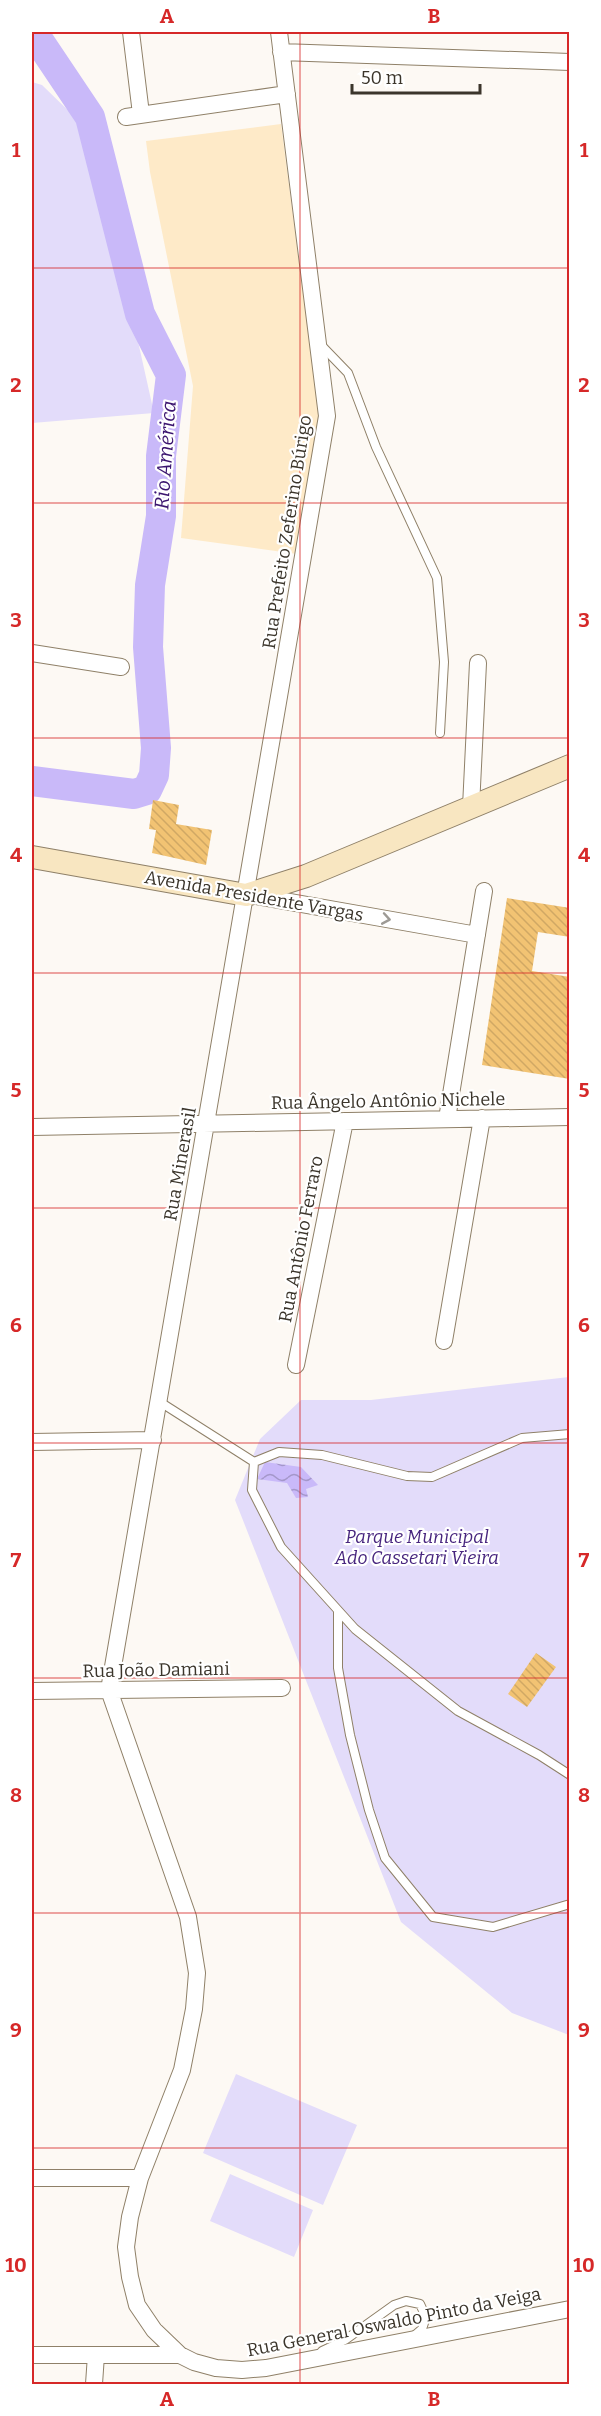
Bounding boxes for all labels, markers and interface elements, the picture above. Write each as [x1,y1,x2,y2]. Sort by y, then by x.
text: A [160,4,175,28]
text: B [428,4,441,28]
scale bar [352,57,480,95]
text: 50 m [361,67,403,89]
text: 1 [12,138,21,162]
text: 1 [580,138,589,162]
text: 2 [10,373,22,397]
text: 2 [578,373,590,397]
water label: Rio América [149,400,181,510]
street label: Rua Prefeito Zeferino Búrigo [258,414,316,650]
text: 3 [10,608,22,632]
text: 3 [578,608,590,632]
text: 4 [10,843,22,867]
text: 4 [578,843,590,867]
street label: Avenida Presidente Vargas [143,866,365,926]
one-way arrow [381,912,391,925]
text: 5 [11,1078,22,1102]
text: 5 [579,1078,590,1102]
street label: Rua Ângelo Antônio Nichele [271,1088,505,1114]
street label: Rua Minerasil [159,1105,201,1223]
street label: Rua Antônio Ferraro [274,1154,328,1324]
text: 6 [10,1313,22,1337]
text: 6 [578,1313,590,1337]
park label: Parque Municipal Ado Cassetari Vieira [334,1526,499,1569]
text: 7 [11,1548,22,1572]
text: 7 [579,1548,590,1572]
street label: Rua João Damiani [82,1658,230,1682]
text: 8 [10,1783,22,1807]
text: 8 [578,1783,590,1807]
text: 9 [10,2018,22,2042]
text: 9 [578,2018,590,2042]
text: 10 [5,2253,27,2277]
text: 10 [573,2253,595,2277]
street label: Rua General Oswaldo Pinto da Veiga [245,2283,543,2361]
text: A [160,2387,175,2411]
text: B [428,2387,441,2411]

